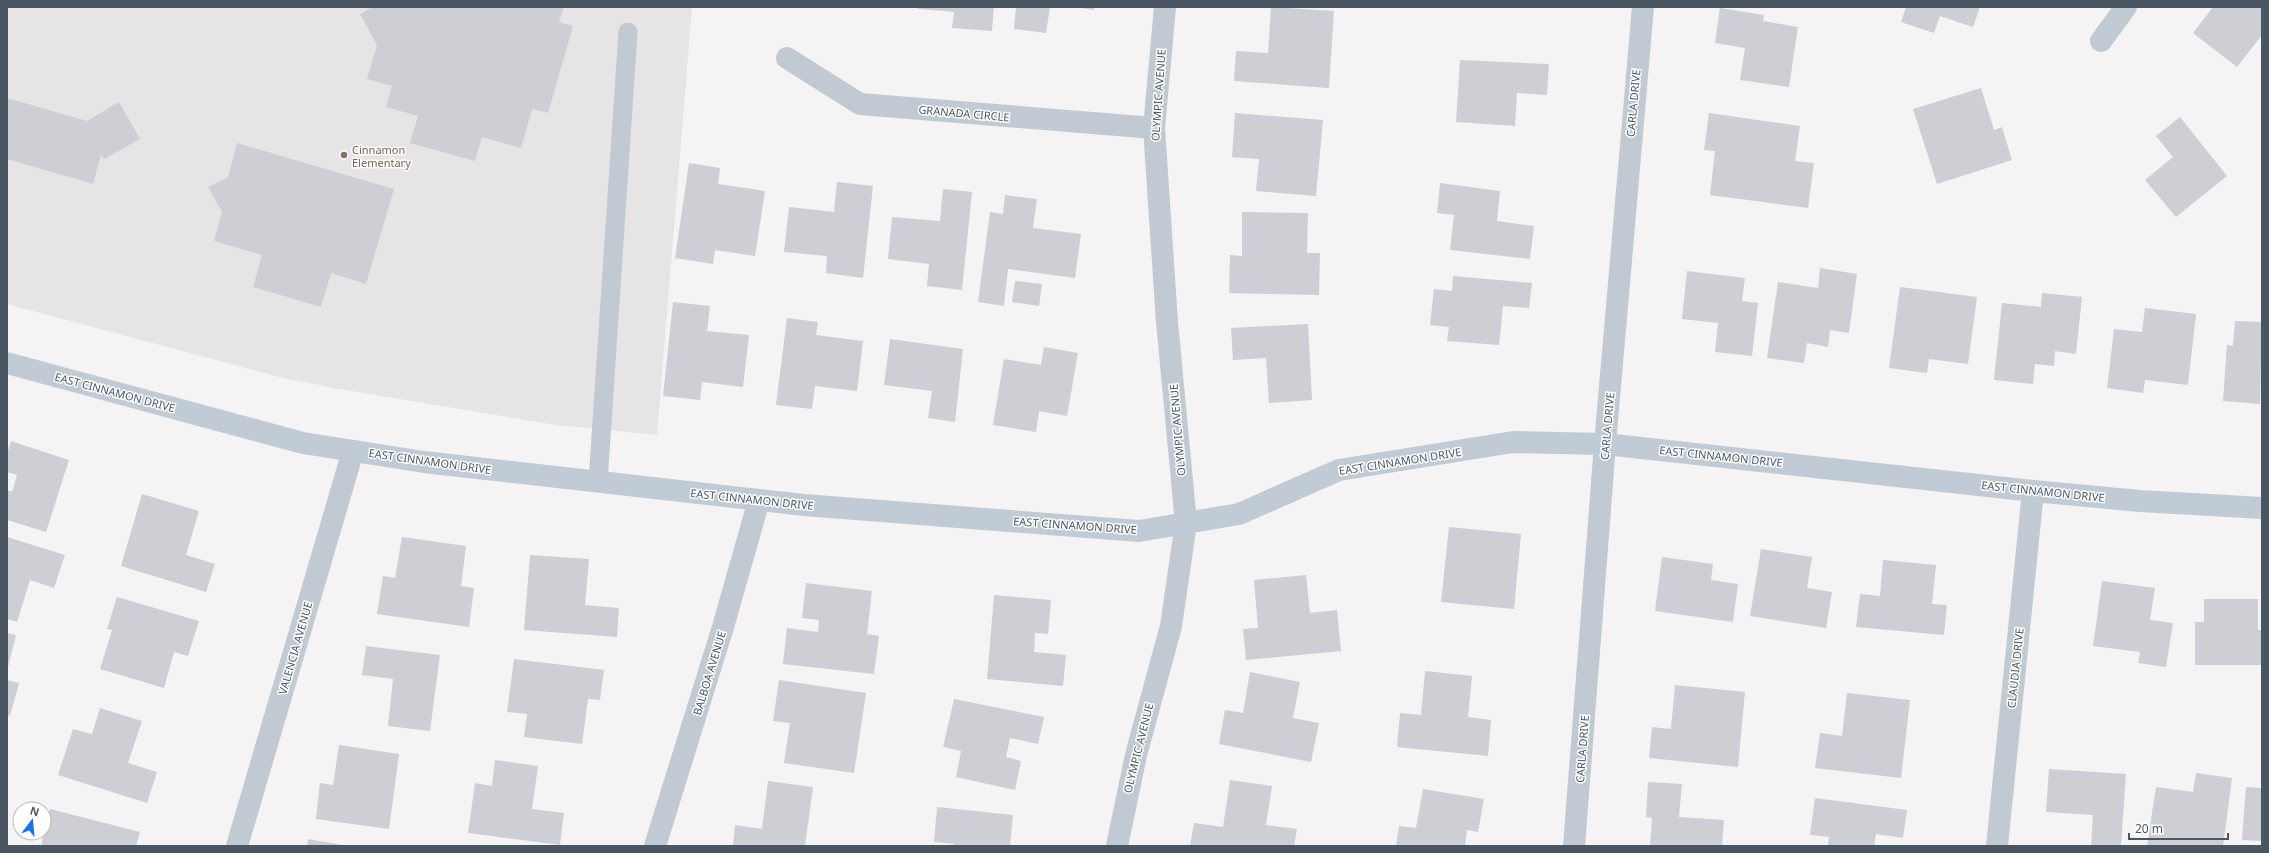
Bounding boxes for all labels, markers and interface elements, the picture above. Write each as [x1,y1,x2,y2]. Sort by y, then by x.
street label: OLYMPIC AVENUE [1147,48,1169,142]
street label: CARLA DRIVE [1623,69,1643,137]
street label: GRANADA CIRCLE [918,102,1010,124]
place label: Cinnamon Elementary [352,142,411,170]
marker: Cinnamon Elementary [339,150,349,160]
street label: EAST CINNAMON DRIVE [53,369,177,415]
street label: OLYMPIC AVENUE [1166,383,1188,477]
street label: CARLA DRIVE [1597,392,1617,460]
street label: EAST CINNAMON DRIVE [1659,442,1783,470]
street label: EAST CINNAMON DRIVE [1338,444,1462,478]
street label: EAST CINNAMON DRIVE [368,445,492,477]
street label: EAST CINNAMON DRIVE [1981,477,2105,505]
street label: EAST CINNAMON DRIVE [690,485,814,513]
street label: EAST CINNAMON DRIVE [1013,513,1137,537]
street label: VALENCIA AVENUE [275,600,315,696]
street label: CLAUDIA DRIVE [2003,627,2027,709]
street label: BALBOA AVENUE [689,629,729,717]
street label: OLYMPIC AVENUE [1120,701,1156,795]
street label: CARLA DRIVE [1572,715,1592,783]
north arrow [12,801,52,841]
text: N [29,802,41,819]
scale bar [2129,815,2228,841]
text: 20 m [2135,820,2163,837]

